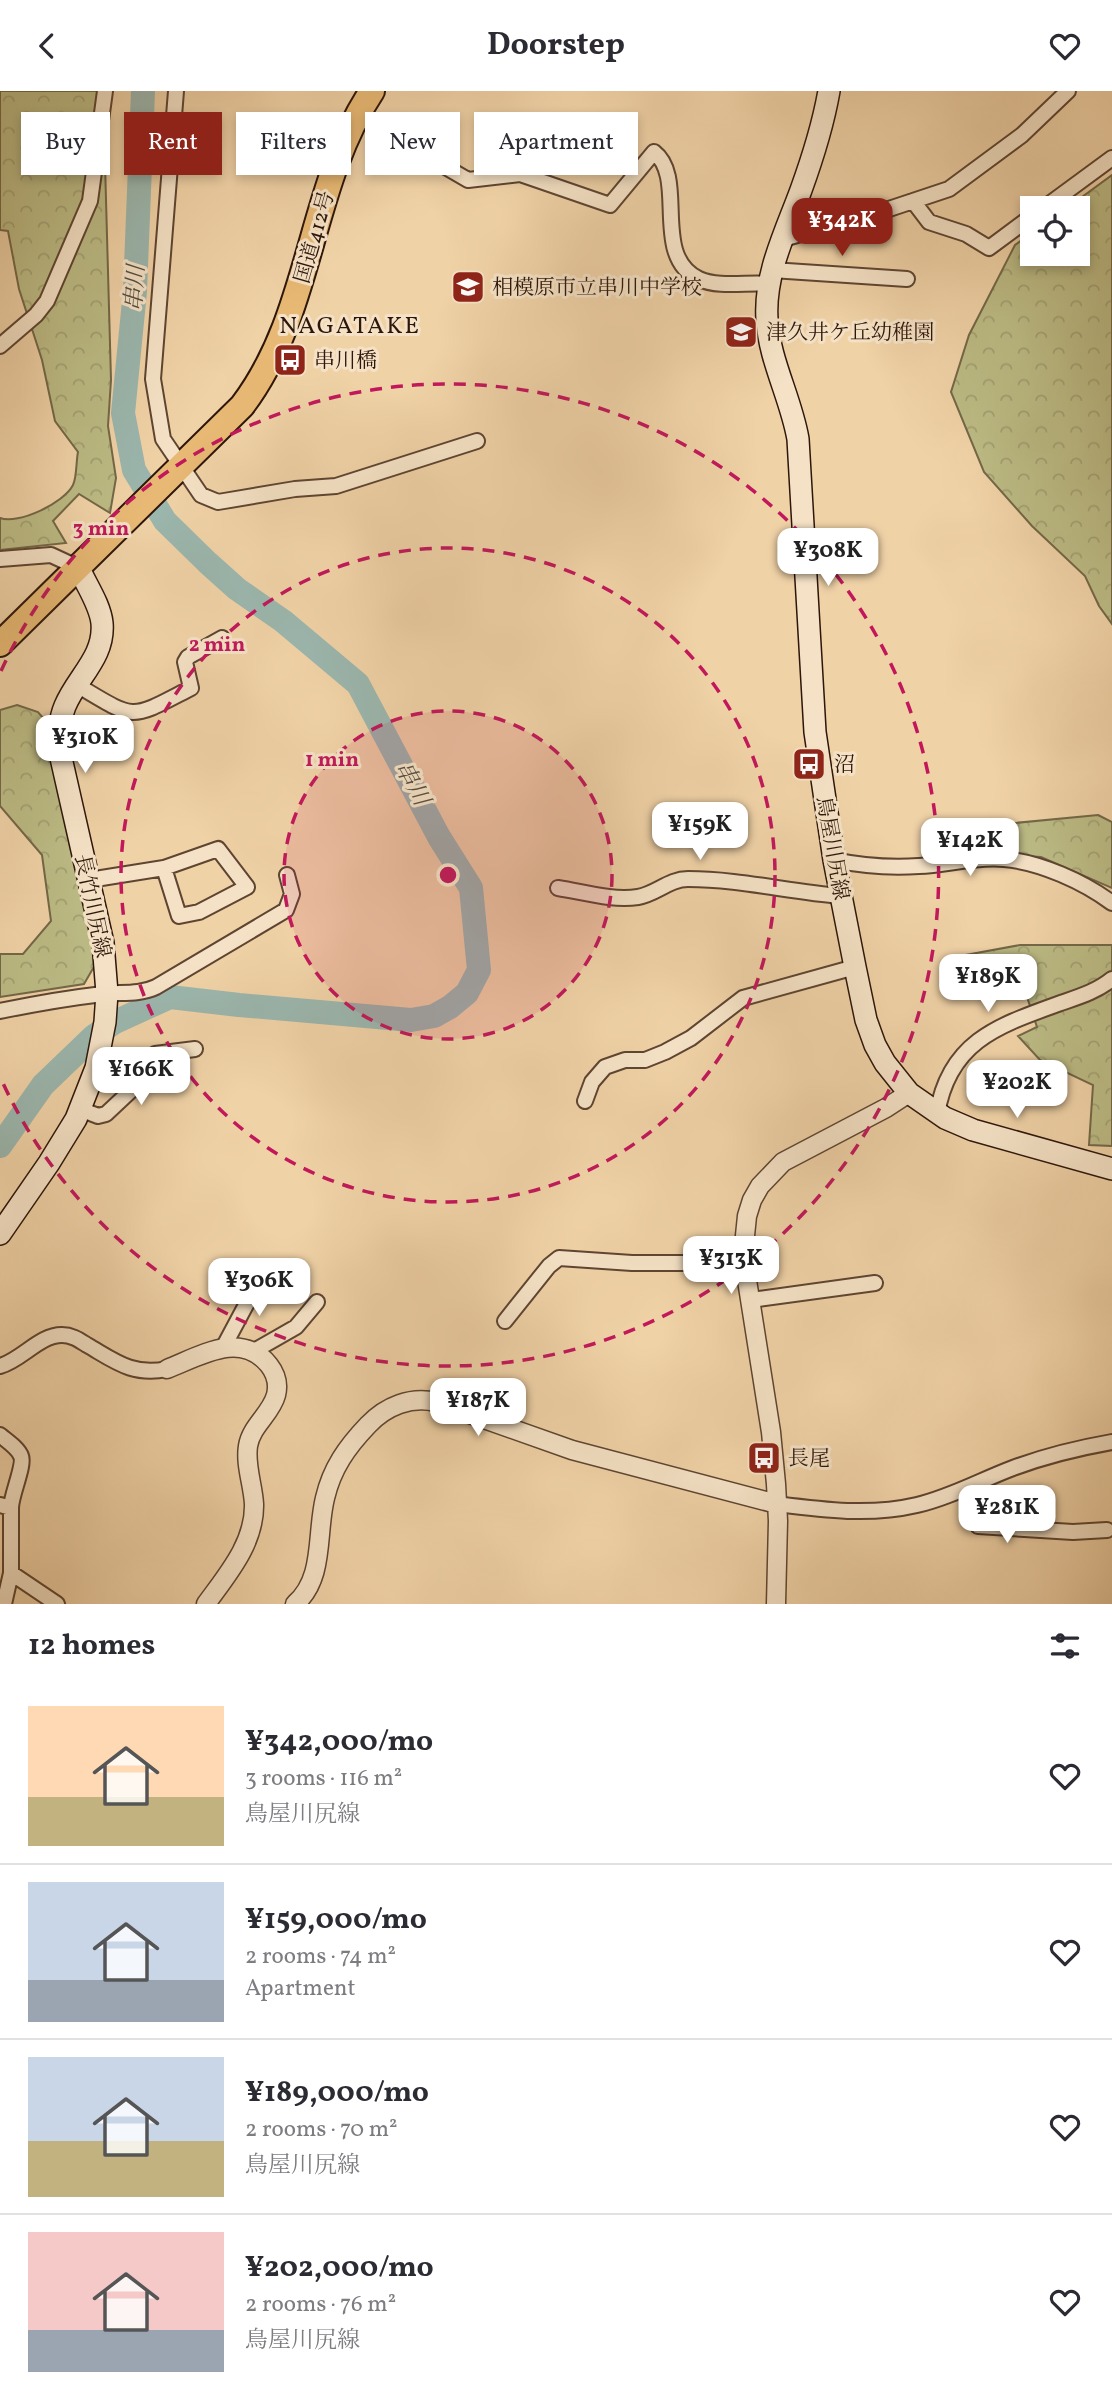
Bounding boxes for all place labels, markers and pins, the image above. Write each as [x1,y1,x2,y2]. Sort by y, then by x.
pin: ¥342K [793,199,891,258]
school or university icon: 相模原市立串川中学校 [449,268,487,306]
place label: 相模原市立串川中学校 [492,274,702,303]
school or university icon: 津久井ケ丘幼稚園 [722,313,760,351]
place label: 津久井ケ丘幼稚園 [766,319,934,348]
bus stop icon: 串川橋 [271,341,309,379]
place label: 串川橋 [314,347,377,376]
pin: ¥308K [779,529,877,588]
pin: ¥310K [36,715,134,775]
bus stop icon: 沼 [790,745,828,783]
place label: 沼 [834,751,855,780]
pin: ¥159K [651,803,749,862]
pin: ¥142K [921,819,1019,878]
centre of rings [436,863,460,887]
pin: ¥189K [939,955,1037,1014]
pin: ¥166K [92,1047,190,1107]
pin: ¥202K [968,1061,1066,1120]
pin: ¥313K [682,1237,780,1296]
pin: ¥306K [210,1259,308,1318]
pin: ¥187K [429,1379,527,1438]
bus stop icon: 長尾 [745,1439,783,1477]
place label: 長尾 [788,1445,830,1474]
pin: ¥281K [958,1485,1056,1545]

